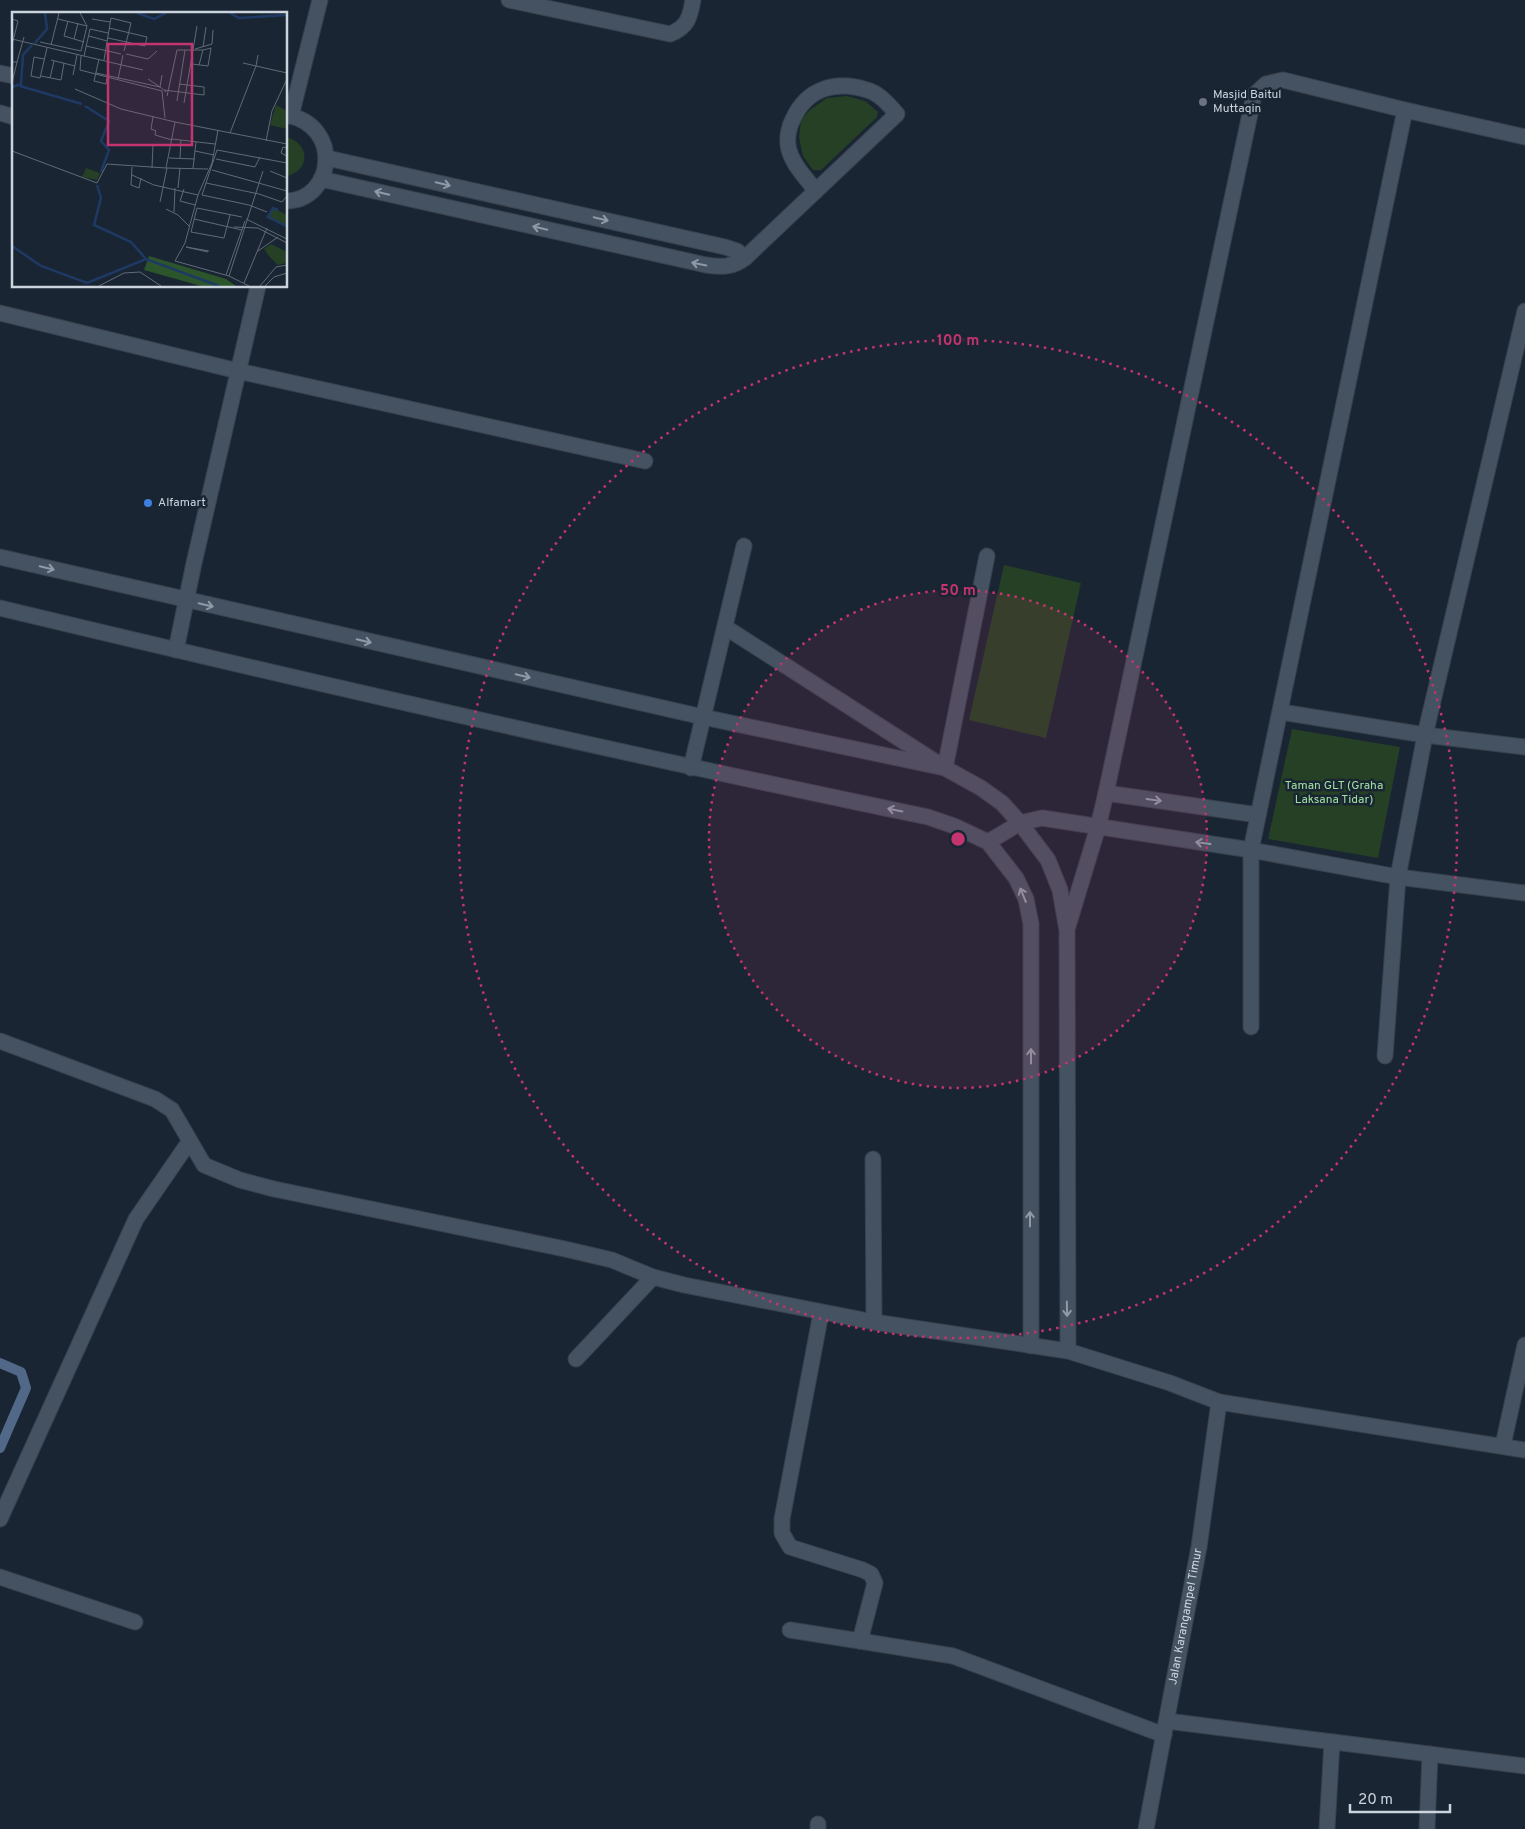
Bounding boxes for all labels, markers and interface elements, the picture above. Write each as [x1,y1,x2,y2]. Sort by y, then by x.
inset map [12,12,288,288]
place label: Masjid Baitul Muttaqin [1213,87,1281,117]
marker: Masjid Baitul Muttaqin [1197,96,1209,108]
one-way arrow [434,180,450,189]
one-way arrow [374,188,390,197]
one-way arrow [593,215,609,224]
one-way arrow [533,223,549,232]
one-way arrow [691,258,707,268]
text: 100 m [937,332,979,351]
place label: Alfamart [158,495,206,511]
marker: Alfamart [142,497,154,509]
one-way arrow [39,564,55,573]
text: 50 m [940,582,976,601]
one-way arrow [197,601,213,610]
one-way arrow [356,637,372,646]
one-way arrow [514,672,530,681]
park label: Taman GLT (Graha Laksana Tidar) [1285,778,1383,808]
one-way arrow [1146,795,1162,805]
one-way arrow [888,805,904,814]
centre of rings [949,830,967,848]
one-way arrow [1195,837,1211,847]
one-way arrow [1018,888,1028,903]
one-way arrow [1026,1048,1036,1064]
one-way arrow [1025,1211,1035,1227]
one-way arrow [1062,1300,1072,1316]
street label: Jalan Karangampel Timur [1165,1547,1207,1686]
scale bar [1350,1782,1450,1814]
text: 20 m [1358,1791,1393,1810]

